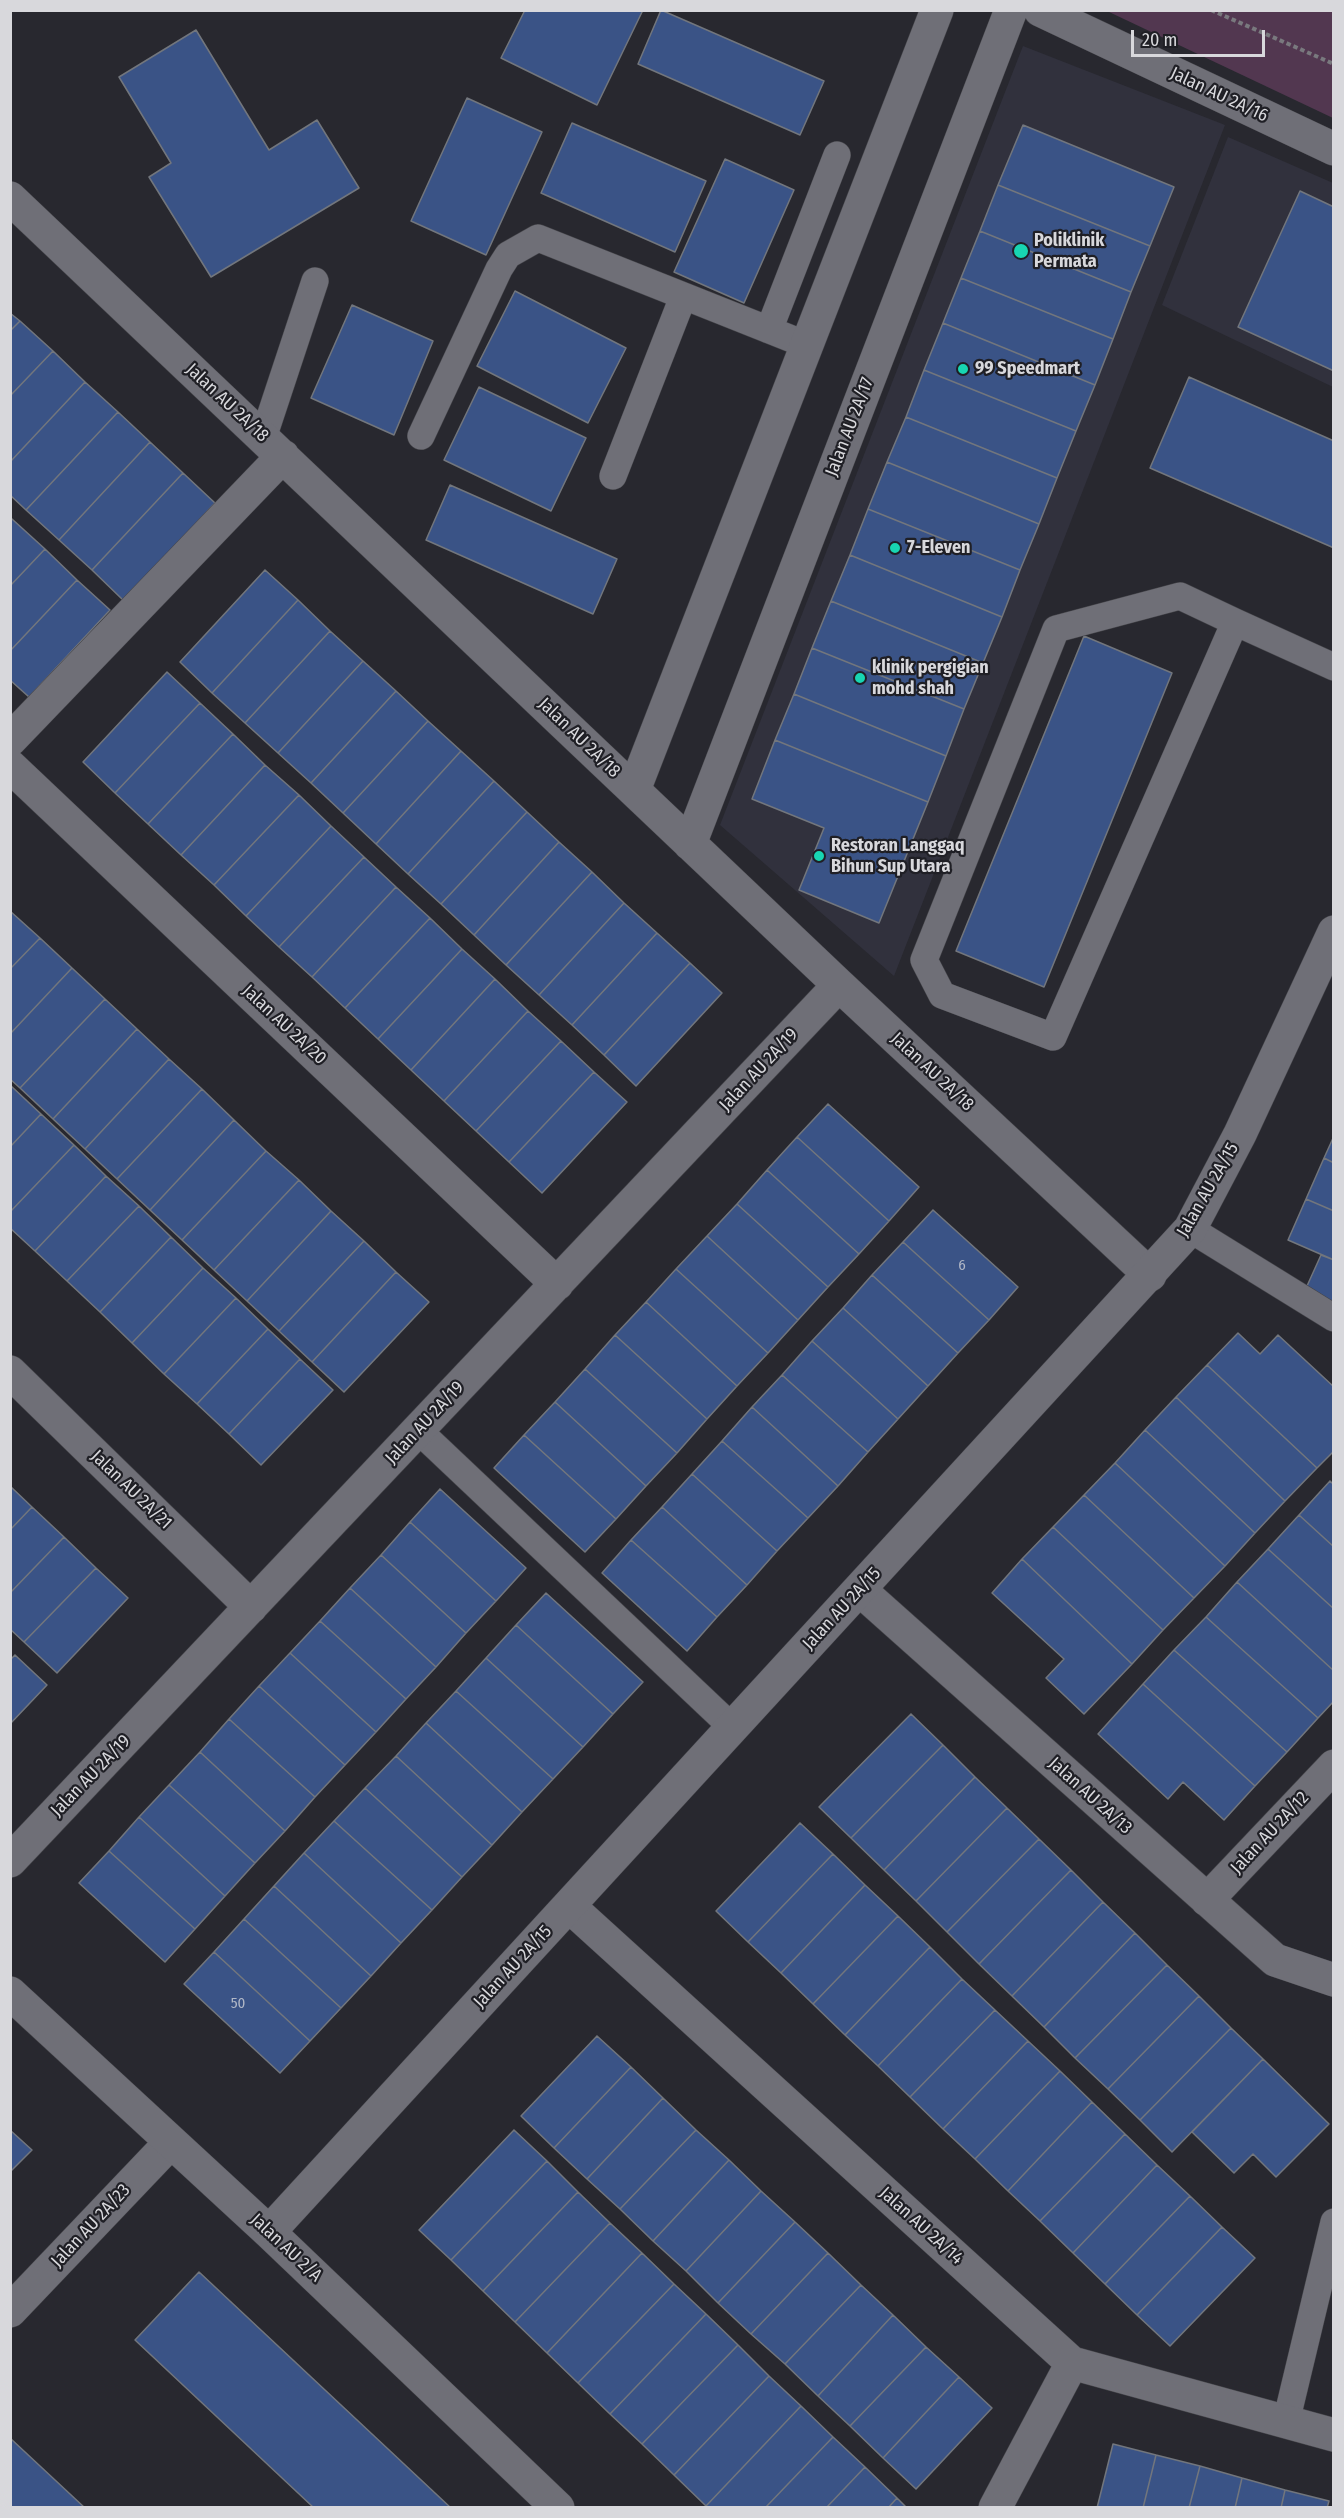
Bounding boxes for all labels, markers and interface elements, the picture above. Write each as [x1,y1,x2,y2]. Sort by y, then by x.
scale bar [1134,18,1268,56]
text: 20 m [1142,29,1177,51]
street label: Jalan AU 2A/16 [1167,63,1271,127]
place label: Poliklinik Permata [1034,230,1104,272]
marker: Poliklinik Permata [1012,242,1030,260]
place label: 99 Speedmart [975,358,1080,380]
street label: Jalan AU 2A/18 [181,359,273,447]
marker: 99 Speedmart [956,362,970,376]
street label: Jalan AU 2A/17 [821,375,879,479]
place label: 7-Eleven [907,537,970,559]
marker: 7-Eleven [888,541,902,555]
place label: klinik pergigian mohd shah [872,657,989,700]
marker: klinik pergigian mohd shah [853,671,867,685]
street label: Jalan AU 2A/18 [534,694,624,782]
place label: Restoran Langgaq Bihun Sup Utara [831,835,965,878]
marker: Restoran Langgaq Bihun Sup Utara [812,849,826,863]
street label: Jalan AU 2A/20 [237,981,331,1069]
street label: Jalan AU 2A/19 [715,1024,803,1116]
street label: Jalan AU 2A/18 [886,1028,978,1116]
street label: Jalan AU 2A/15 [1172,1139,1244,1241]
house number: 6 [958,1257,966,1275]
street label: Jalan AU 2A/19 [381,1377,469,1469]
street label: Jalan AU 2A/21 [86,1446,176,1534]
street label: Jalan AU 2A/15 [798,1563,886,1655]
street label: Jalan AU 2A/19 [47,1731,135,1821]
street label: Jalan AU 2A/13 [1044,1753,1136,1839]
street label: Jalan AU 2A/12 [1226,1787,1314,1879]
street label: Jalan AU 2A/15 [469,1921,557,2013]
house number: 50 [231,1995,245,2013]
street label: Jalan AU 2A/23 [47,2180,135,2272]
street label: Jalan AU 2A/14 [875,2183,967,2269]
street label: Jalan AU 2/A [246,2209,326,2287]

